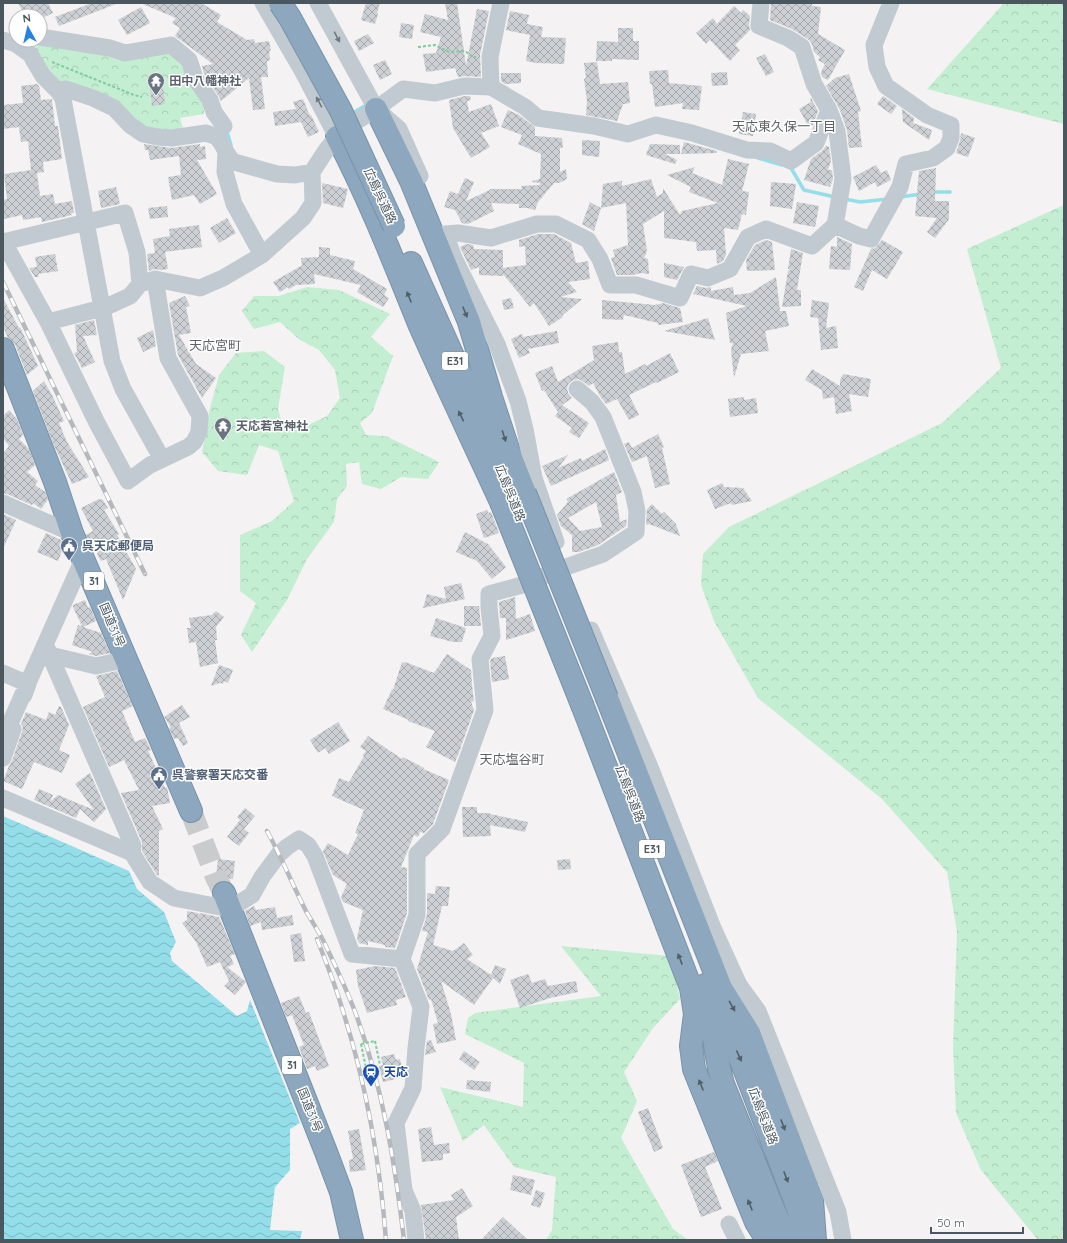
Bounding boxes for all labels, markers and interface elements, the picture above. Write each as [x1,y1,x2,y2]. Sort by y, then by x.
north arrow [8,8,48,48]
text: N [22,11,32,26]
one-way arrow [334,31,340,43]
temple icon: 田中八幡神社 [146,71,166,96]
place label: 田中八幡神社 [169,73,241,88]
one-way arrow [316,96,322,108]
district label: 天応東久保一丁目 [732,118,836,134]
street label: 広島呉道路 [361,165,400,226]
one-way arrow [406,292,412,303]
one-way arrow [462,306,468,318]
district label: 天応宮町 [189,337,241,353]
road number: E31 [442,352,468,370]
one-way arrow [458,411,464,422]
temple icon: 天応若宮神社 [213,416,233,441]
place label: 天応若宮神社 [236,418,308,433]
one-way arrow [501,430,507,442]
street label: 広島呉道路 [492,462,529,523]
public building icon: 呉天応郵便局 [59,536,79,561]
place label: 呉天応郵便局 [82,538,154,553]
road number: 31 [84,572,104,590]
street label: 国道31号 [96,600,128,649]
district label: 天応塩谷町 [479,751,545,767]
street label: 広島呉道路 [613,763,648,825]
public building icon: 呉警察署天応交番 [149,765,169,790]
place label: 呉警察署天応交番 [172,767,269,782]
road number: E31 [639,840,665,858]
one-way arrow [676,953,682,965]
one-way arrow [728,1000,735,1012]
one-way arrow [736,1050,742,1062]
road number: 31 [282,1056,302,1074]
station icon: 天応 [361,1062,381,1087]
place label: 天応 [384,1064,408,1079]
one-way arrow [697,1078,703,1090]
street label: 国道31号 [295,1085,326,1134]
street label: 広島呉道路 [746,1085,781,1147]
one-way arrow [780,1120,786,1132]
one-way arrow [784,1172,790,1184]
one-way arrow [746,1199,752,1211]
scale bar [931,1209,1023,1235]
text: 50 m [937,1215,965,1230]

